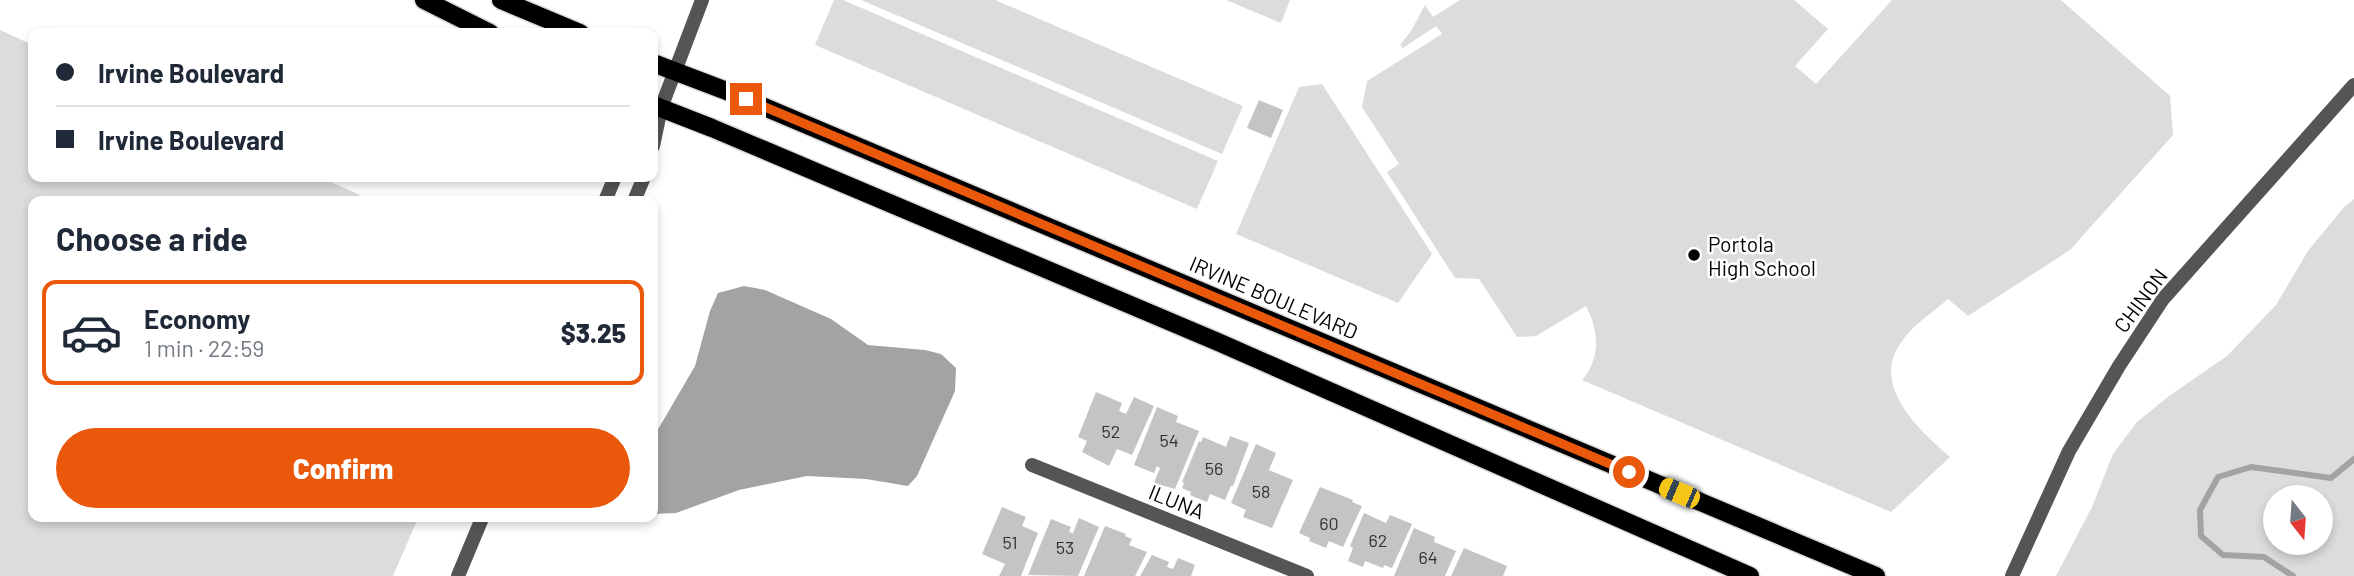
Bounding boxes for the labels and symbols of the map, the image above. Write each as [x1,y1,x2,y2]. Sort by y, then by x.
route end [730,83,762,115]
place label: Portola High School [1708,231,1816,280]
marker: Portola High School [1686,247,1702,263]
street label: IRVINE BOULEVARD [1186,250,1362,344]
street label: CHINON [2108,263,2172,337]
house number: 52 [1102,420,1120,442]
house number: 54 [1159,429,1179,451]
route start [1613,456,1645,488]
house number: 56 [1205,457,1223,479]
car [1656,475,1703,511]
street label: ILUNA [1145,479,1209,524]
house number: 58 [1252,480,1270,502]
north arrow [2263,485,2333,555]
house number: 60 [1319,512,1339,534]
house number: 62 [1369,529,1387,551]
house number: 51 [1002,531,1018,553]
house number: 53 [1056,536,1074,558]
house number: 64 [1418,546,1438,568]

